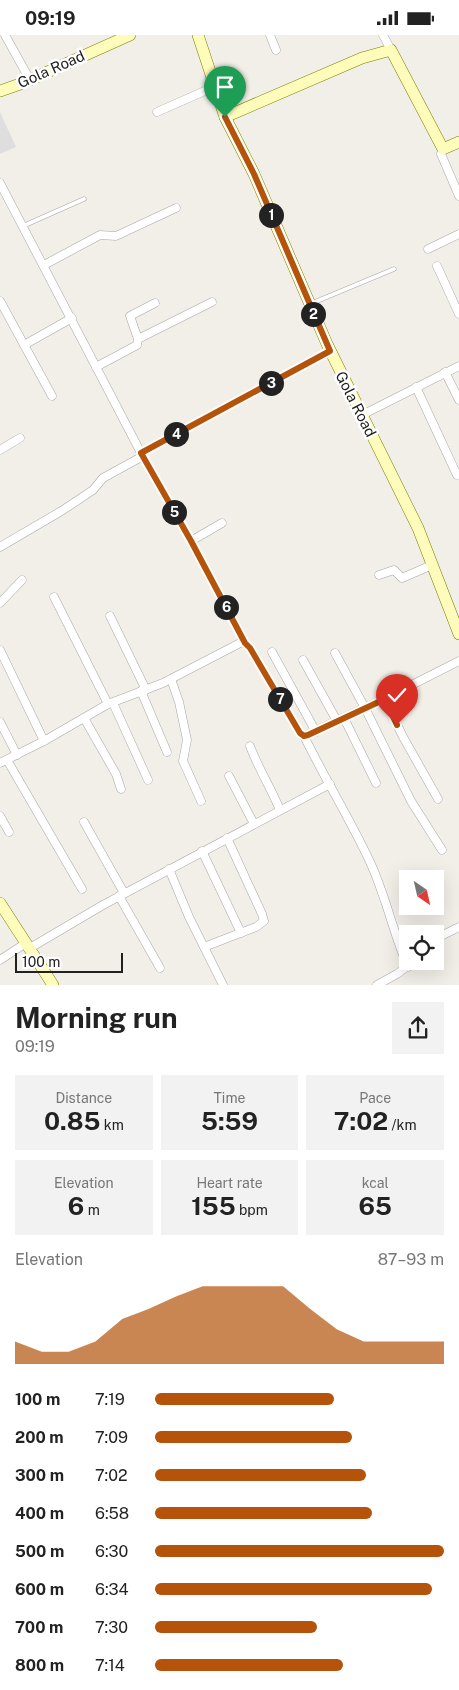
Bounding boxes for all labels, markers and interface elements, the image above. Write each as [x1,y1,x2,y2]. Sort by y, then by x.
text: 09:19 [25,7,75,29]
street label: Gola Road [15,47,87,91]
pin [204,66,246,117]
icon: arrive [211,73,239,101]
pin: 1 [258,203,284,227]
text: 1 [269,207,275,223]
pin: 2 [300,301,326,327]
text: 2 [309,306,318,322]
street label: Gola Road [332,368,380,440]
pin: 3 [258,371,284,395]
text: 3 [267,375,276,391]
pin: 4 [164,421,188,447]
text: 4 [172,426,181,442]
pin: 5 [162,499,186,525]
text: 5 [170,504,179,520]
pin: 6 [214,595,238,619]
text: 6 [222,599,231,615]
pin [376,674,418,725]
icon: check [383,681,411,709]
pin: 7 [268,687,292,711]
text: 7 [276,691,285,707]
north arrow [399,870,444,915]
map controls [399,870,444,970]
button: locate [399,925,444,970]
scale bar [15,950,122,973]
text: 100 m [22,954,60,970]
text: Morning run [15,1001,178,1034]
button: share [392,1002,444,1054]
text: 09:19 [15,1037,55,1056]
text: Distance [55,1090,112,1106]
text: Time [214,1090,245,1106]
text: Pace [359,1090,391,1106]
text: 0.85 [44,1106,100,1136]
text: 5:59 [201,1106,258,1136]
text: 7:02 [334,1106,388,1136]
text: km [100,1117,124,1133]
text: /km [388,1117,417,1133]
text: Elevation [54,1175,114,1191]
text: Heart rate [196,1175,263,1191]
text: kcal [362,1175,389,1191]
text: 6 [68,1191,84,1221]
text: 155 [191,1191,236,1221]
text: 65 [358,1191,392,1221]
text: m [84,1202,100,1218]
text: bpm [236,1202,268,1218]
text: Elevation [15,1250,83,1269]
text: 87–93 m [378,1250,444,1269]
text: 100 m [15,1390,60,1409]
text: 7:19 [95,1390,125,1409]
text: 200 m [15,1428,64,1447]
text: 7:09 [95,1428,128,1447]
text: 300 m [15,1466,64,1485]
text: 7:02 [95,1466,128,1485]
text: 400 m [15,1504,64,1523]
text: 6:58 [95,1504,129,1523]
text: 500 m [15,1542,64,1561]
text: 6:30 [95,1542,128,1561]
text: 600 m [15,1580,64,1599]
text: 6:34 [95,1580,129,1599]
text: 700 m [15,1618,63,1637]
text: 7:30 [95,1618,128,1637]
text: 800 m [15,1656,64,1675]
text: 7:14 [95,1656,125,1675]

